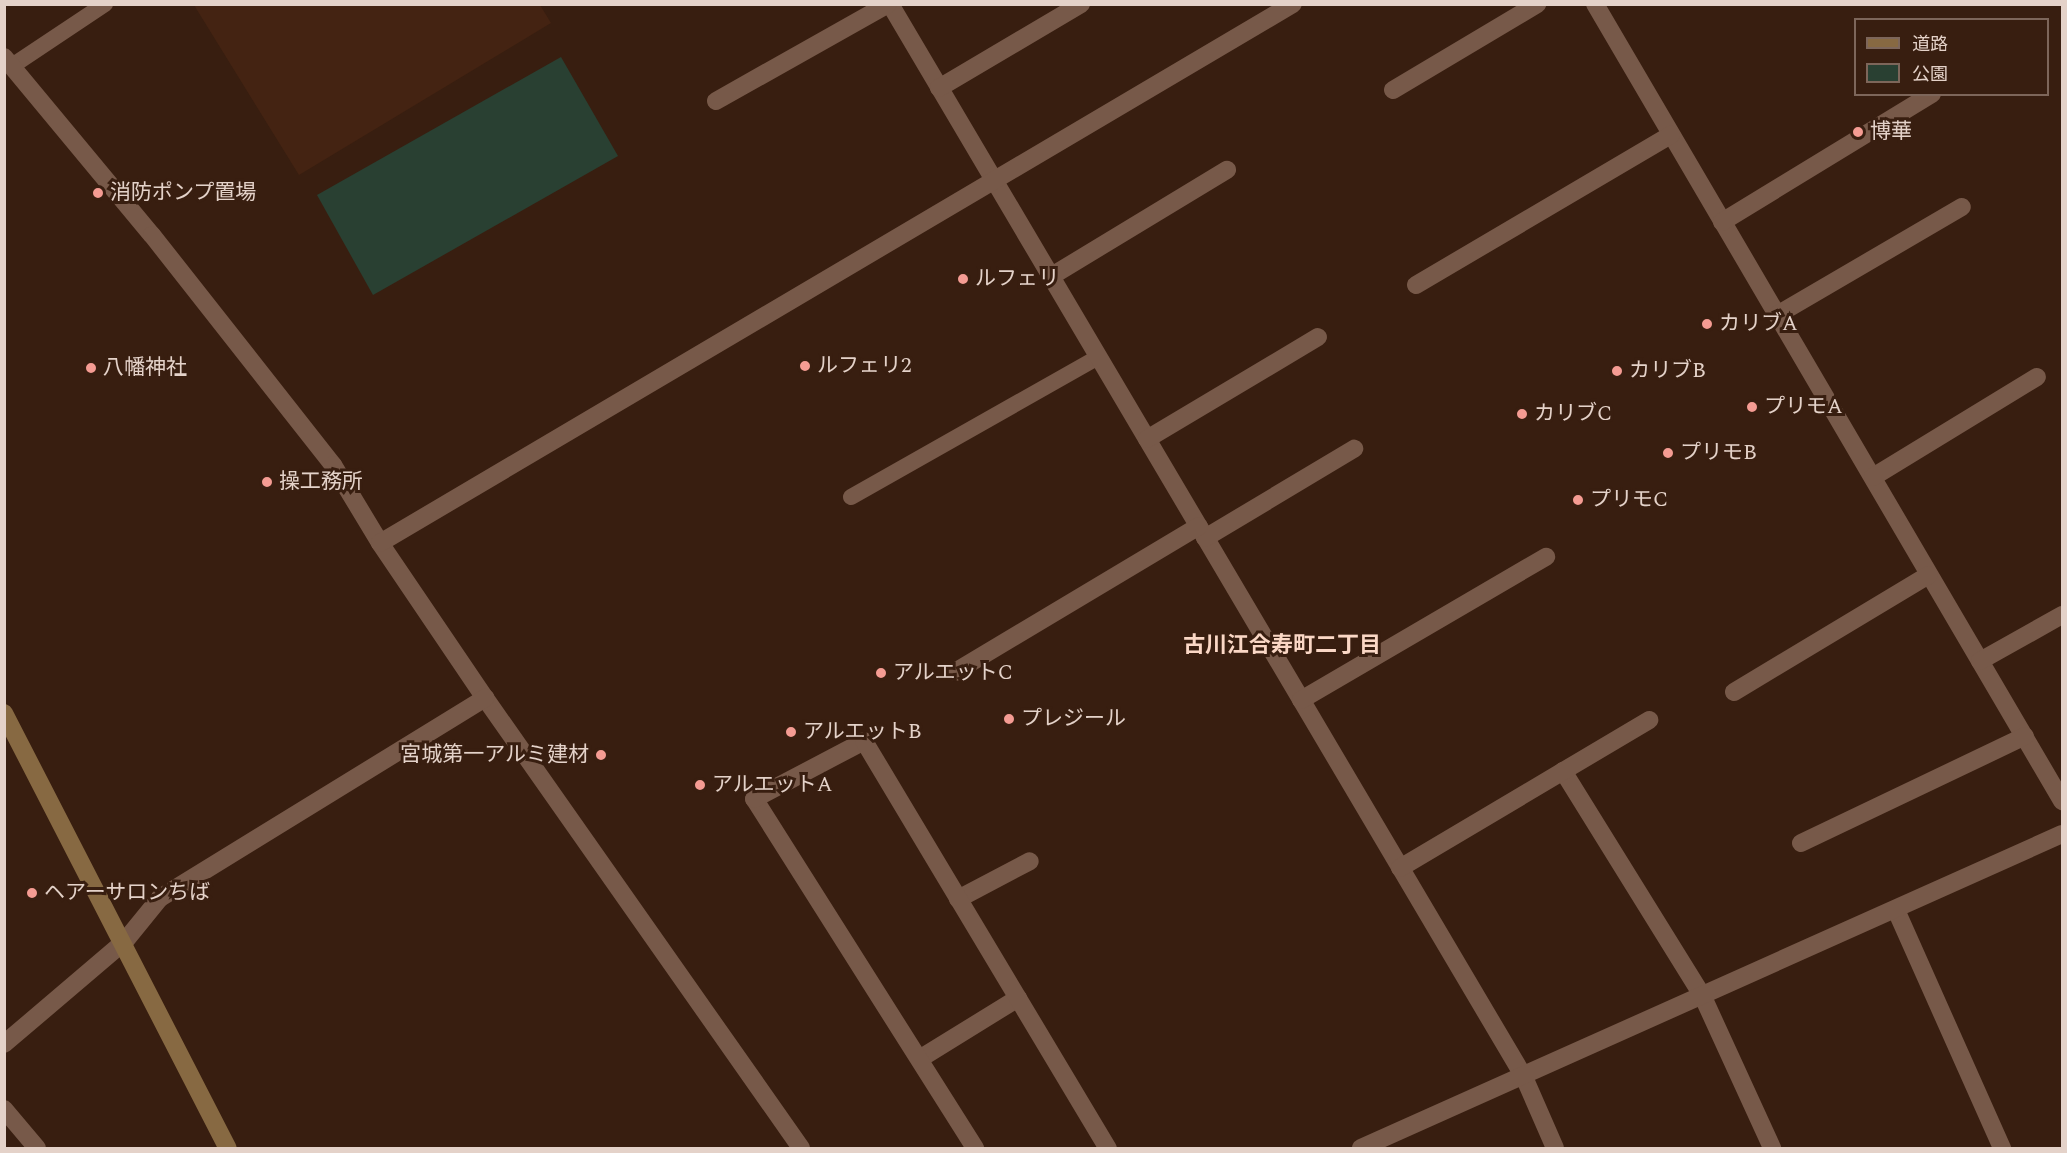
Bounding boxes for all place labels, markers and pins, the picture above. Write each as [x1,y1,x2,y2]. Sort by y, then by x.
place label: 博華 [1870,119,1912,145]
marker: 博華 [1851,125,1865,139]
place label: 消防ポンプ置場 [110,180,257,206]
marker: 消防ポンプ置場 [91,186,105,200]
place label: ルフェリ [975,266,1059,292]
marker: ルフェリ [956,272,970,286]
place label: カリブA [1719,311,1798,337]
marker: カリブA [1700,317,1714,331]
place label: ルフェリ2 [817,353,911,379]
place label: 八幡神社 [103,355,187,381]
place label: カリブB [1629,358,1706,384]
marker: ルフェリ2 [798,359,812,373]
marker: 八幡神社 [84,361,98,375]
marker: カリブB [1610,364,1624,378]
place label: プリモA [1764,394,1843,420]
marker: プリモA [1745,400,1759,414]
place label: カリブC [1534,401,1612,427]
marker: カリブC [1515,407,1529,421]
place label: プリモB [1680,440,1757,466]
marker: プリモB [1661,446,1675,460]
place label: 操工務所 [279,469,363,495]
marker: 操工務所 [260,475,274,489]
place label: プリモC [1590,487,1668,513]
marker: プリモC [1571,493,1585,507]
place label: アルエットC [893,660,1013,686]
marker: アルエットC [874,666,888,680]
place label: プレジール [1021,706,1126,732]
marker: プレジール [1002,712,1016,726]
place label: アルエットB [803,719,922,745]
marker: アルエットB [784,725,798,739]
place label: 宮城第一アルミ建材 [400,742,589,768]
marker: 宮城第一アルミ建材 [594,748,608,762]
place label: アルエットA [712,772,833,798]
marker: アルエットA [693,778,707,792]
place label: ヘアーサロンちば [44,880,211,906]
marker: ヘアーサロンちば [25,886,39,900]

